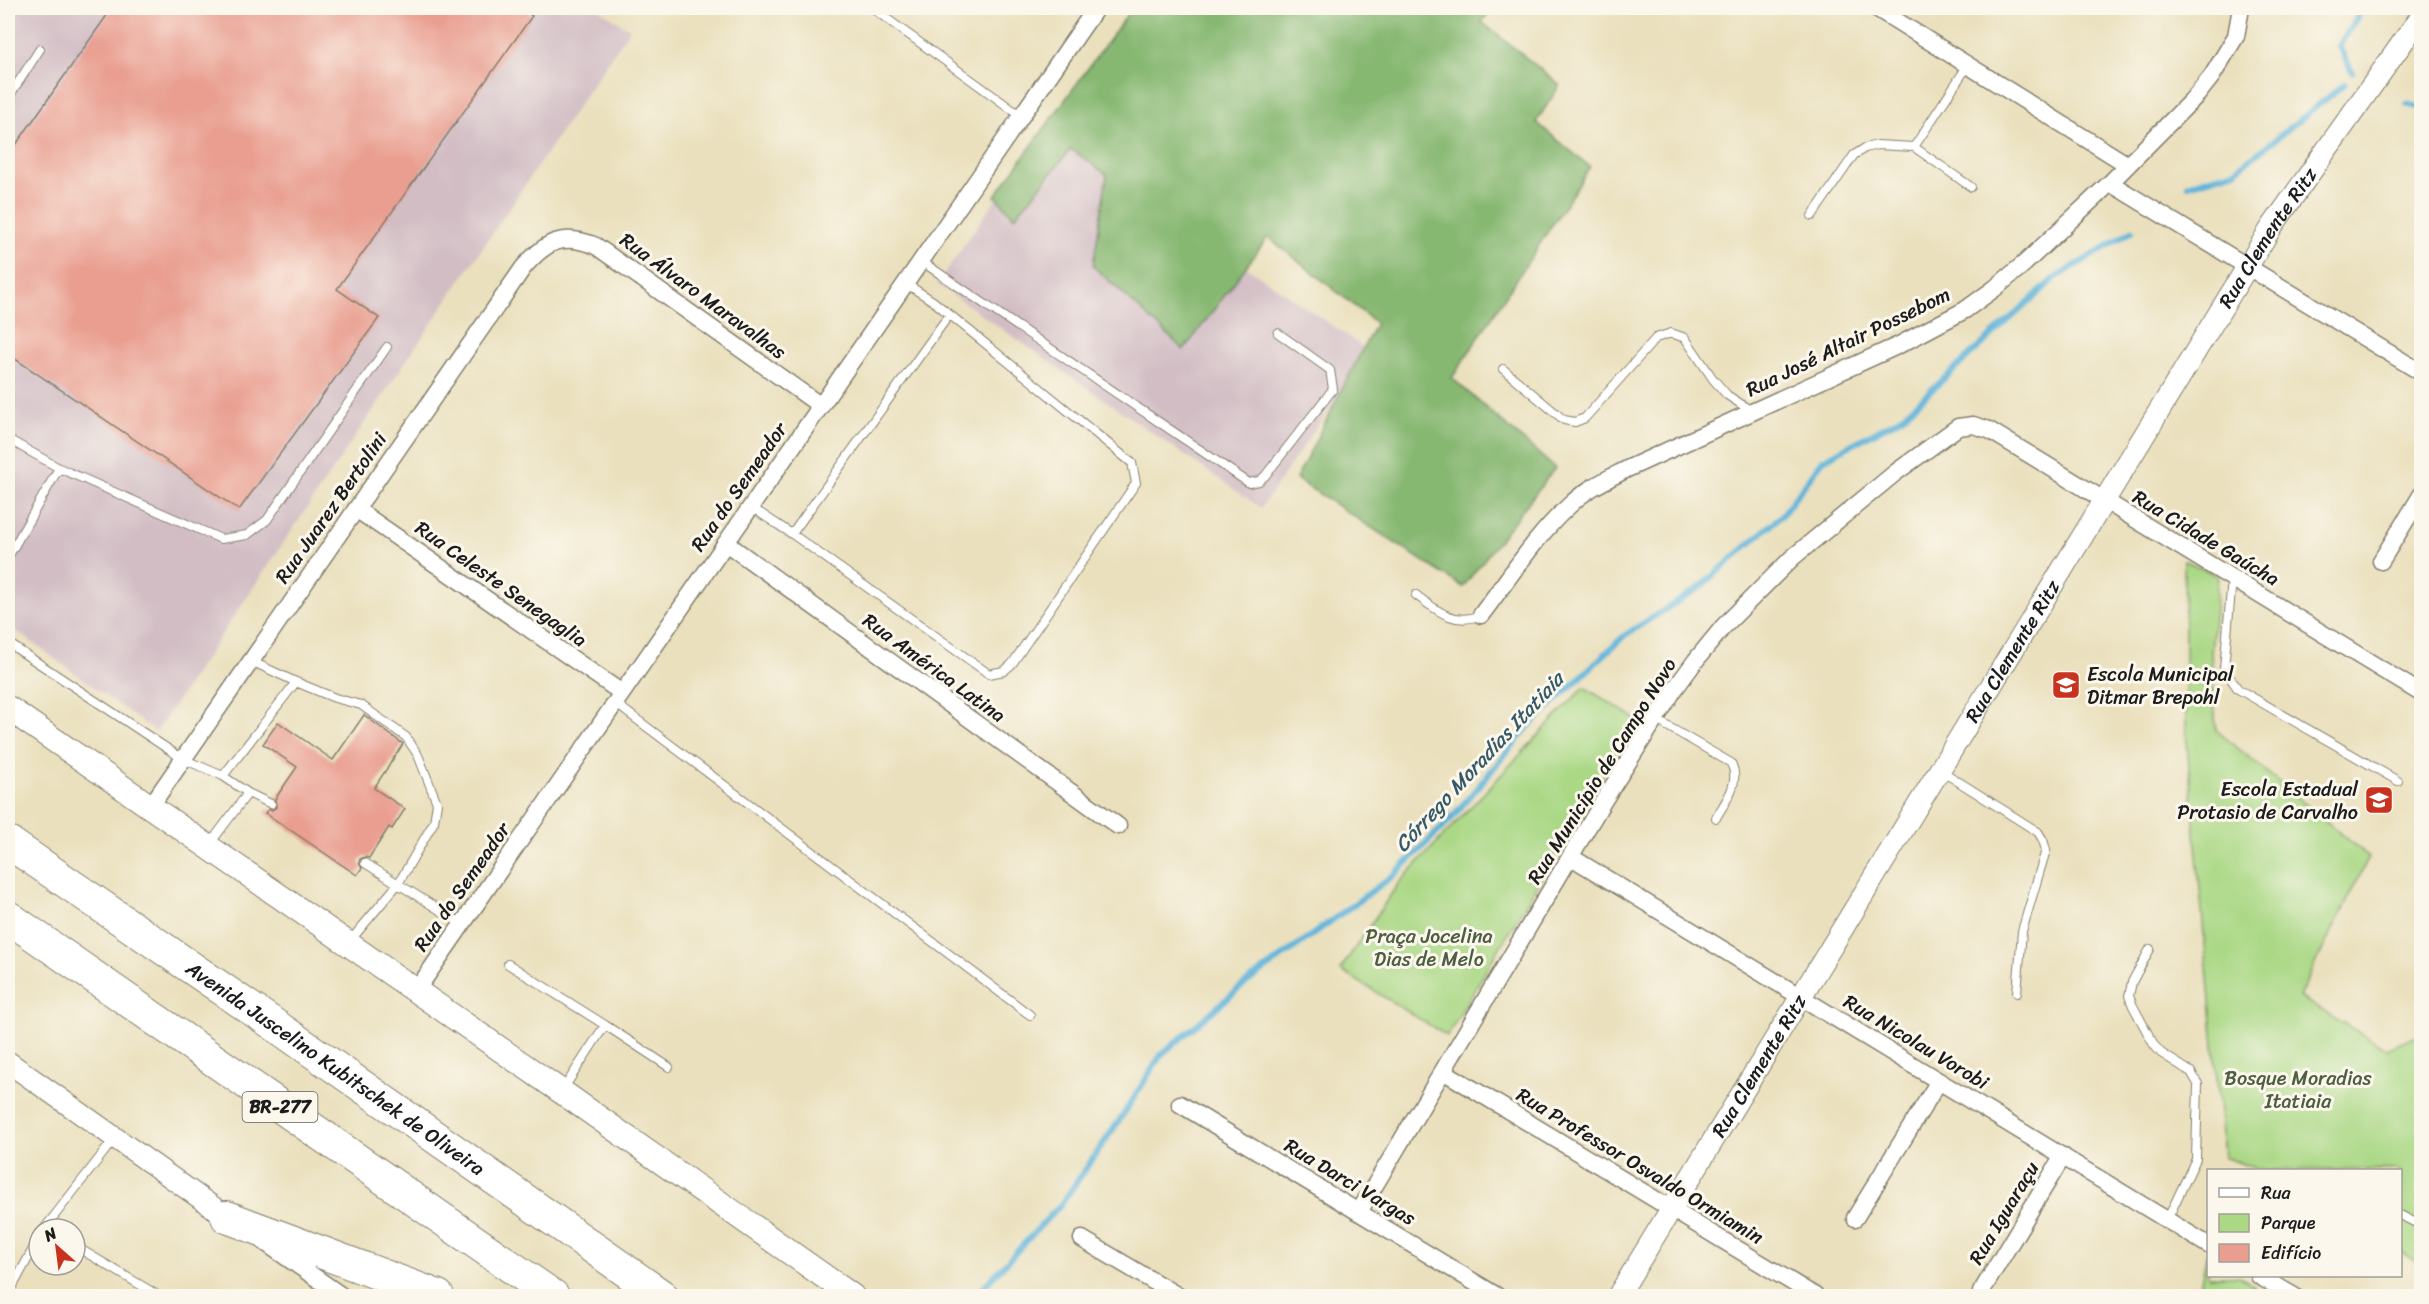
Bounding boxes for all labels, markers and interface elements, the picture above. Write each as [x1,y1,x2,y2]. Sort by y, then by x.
street label: Rua Clemente Ritz [2209,159,2327,315]
street label: Rua Álvaro Maravalhas [612,223,795,369]
street label: Rua José Altair Possebom [1740,277,1956,407]
street label: Rua do Semeador [681,414,798,559]
street label: Rua Juarez Bertolini [266,425,397,591]
street label: Rua Cidade Gaúcha [2126,480,2286,596]
street label: Rua Celeste Senegaglia [408,511,594,657]
street label: Rua Clemente Ritz [1955,572,2070,730]
street label: Rua América Latina [855,604,1013,732]
street label: Rua Município de Campo Novo [1518,651,1686,891]
place label: Escola Municipal Ditmar Brepohl [2087,657,2235,715]
water label: Córrego Moradias Itatiaia [1384,661,1575,861]
school or university icon: Escola Municipal Ditmar Brepohl [2050,669,2082,701]
place label: Escola Estadual Protasio de Carvalho [2177,772,2359,830]
school or university icon: Escola Estadual Protasio de Carvalho [2363,784,2395,816]
street label: Rua do Semeador [404,814,521,959]
park label: Praça Jocelina Dias de Melo [1365,919,1493,977]
street label: Avenida Juscelino Kubitschek de Oliveira [178,951,493,1185]
street label: Rua Nicolau Vorobi [1836,985,1996,1100]
street label: Rua Clemente Ritz [1701,987,1816,1144]
park label: Bosque Moradias Itatiaia [2224,1061,2372,1119]
street label: Rua Professor Osvaldo Ormiamin [1509,1078,1771,1254]
road number: BR-277 [242,1092,318,1122]
street label: Rua Darci Vargas [1277,1129,1423,1236]
street label: Rua Iguaraçu [1959,1154,2049,1272]
legend [2207,1169,2402,1277]
text: Rua [2261,1177,2292,1209]
text: Parque [2261,1207,2316,1239]
north arrow [27,1217,87,1277]
text: N [38,1218,63,1250]
text: Edifício [2261,1237,2321,1269]

